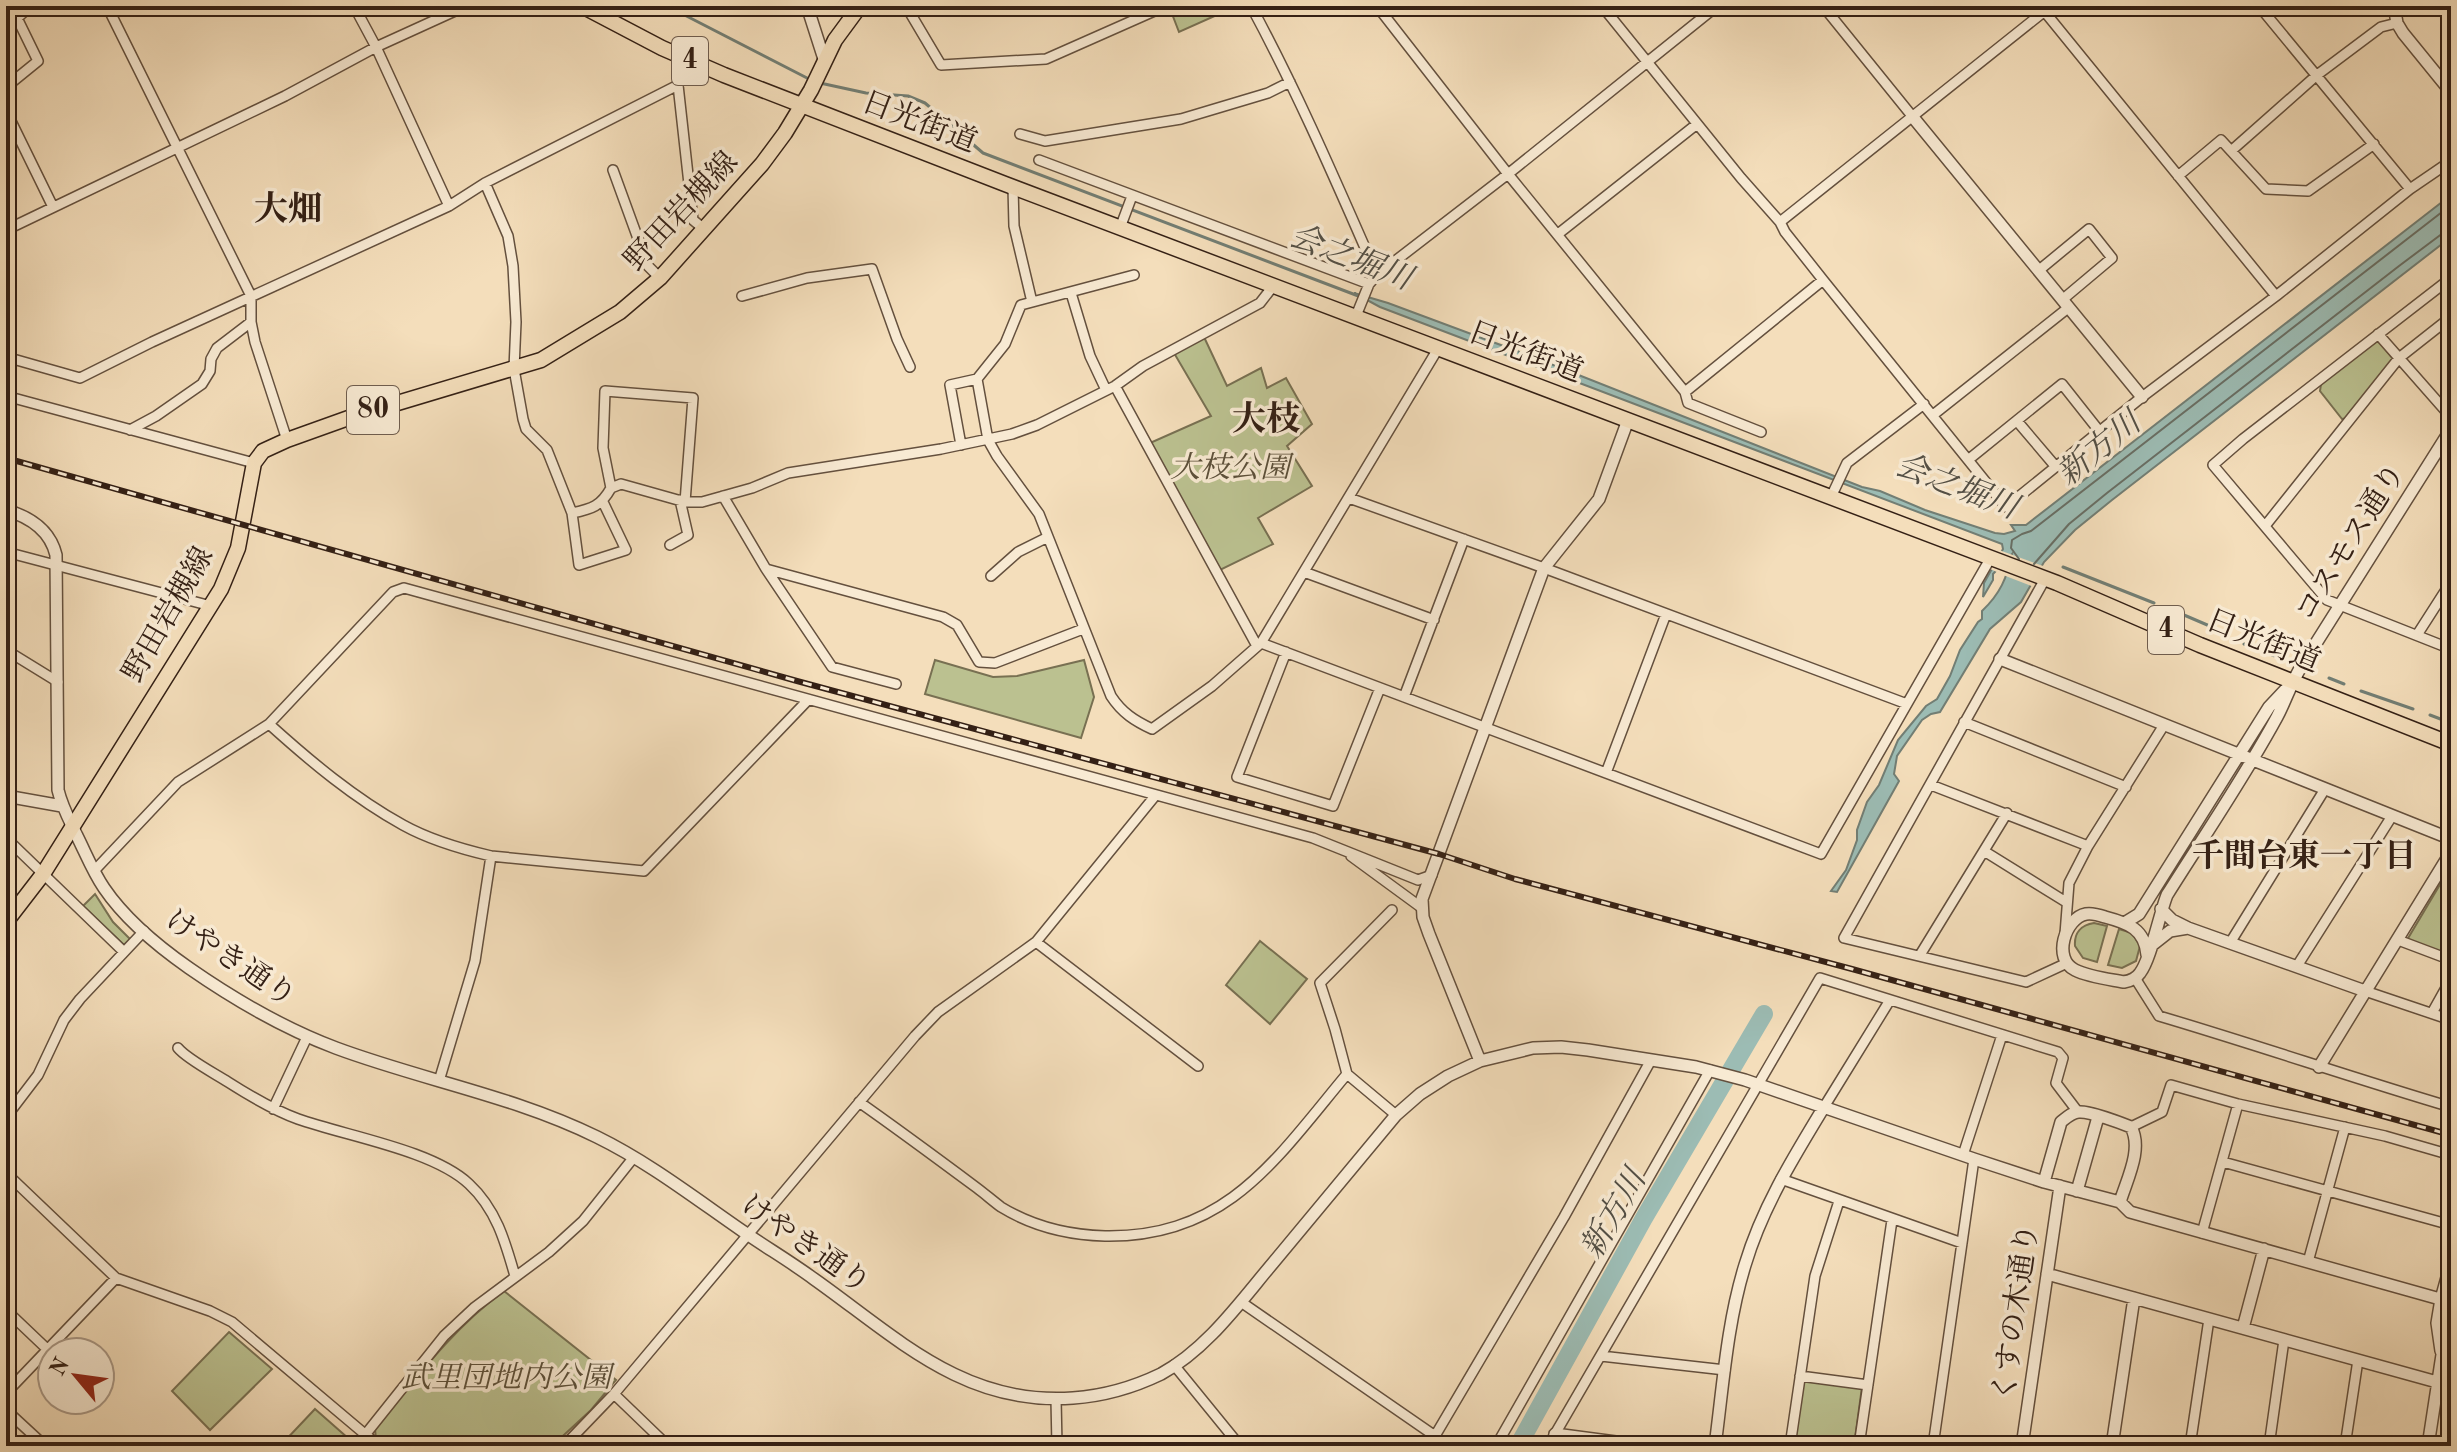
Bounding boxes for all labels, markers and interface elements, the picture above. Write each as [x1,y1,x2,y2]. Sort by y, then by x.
road number: 4 [672,37,708,85]
street label: 日光街道 [858,85,981,159]
street label: 野田岩槻線 [618,145,744,277]
district label: 大畑 [254,191,322,228]
water label: 会之堀川 [1285,218,1419,298]
street label: 日光街道 [1464,315,1587,389]
road number: 80 [347,386,399,434]
district label: 大枝 [1232,400,1300,438]
water label: 新方川 [2051,403,2150,493]
water label: 会之堀川 [1891,447,2025,527]
park label: 大枝公園 [1170,451,1295,484]
street label: コスモス通り [2289,458,2411,627]
street label: 野田岩槻線 [116,541,219,687]
street label: 日光街道 [2202,603,2325,678]
road number: 4 [2148,606,2184,654]
district label: 千間台東一丁目 [2192,838,2416,874]
street label: けやき通り [159,903,302,1013]
water label: 新方川 [1575,1161,1654,1265]
street label: けやき通り [735,1188,876,1300]
street label: くすの木通り [1987,1221,2044,1404]
north arrow [36,1336,116,1416]
text: N [47,1354,74,1380]
park label: 武里団地内公園 [401,1361,616,1394]

